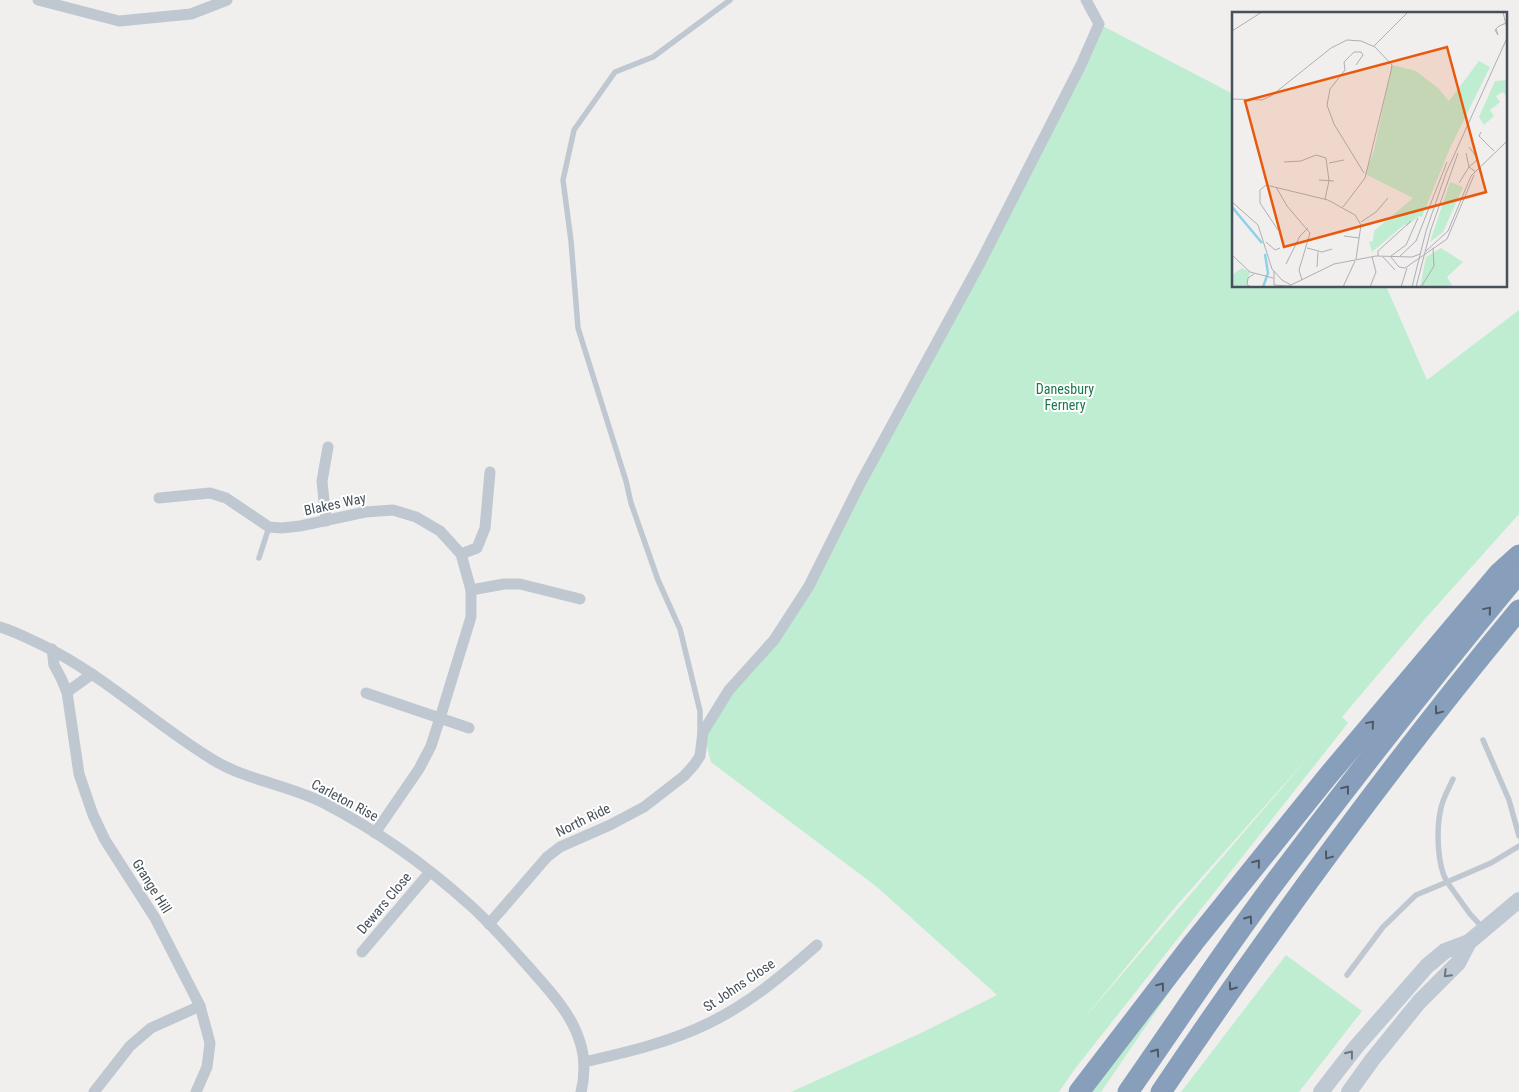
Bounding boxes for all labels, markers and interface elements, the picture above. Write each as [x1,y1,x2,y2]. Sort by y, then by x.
inset map [1232,12,1506,288]
park label: Danesbury Fernery [1036,381,1094,413]
street label: Blakes Way [303,490,368,518]
one-way arrow [1483,607,1492,616]
one-way arrow [1435,705,1443,714]
one-way arrow [1365,721,1374,730]
street label: Carleton Rise [309,776,381,824]
one-way arrow [1340,785,1349,795]
street label: North Ride [553,800,613,840]
one-way arrow [1325,850,1333,859]
street label: Grange Hill [129,856,175,916]
one-way arrow [1252,860,1260,869]
street label: Dewars Close [354,869,415,937]
one-way arrow [1243,915,1252,925]
street label: St Johns Close [700,955,778,1015]
one-way arrow [1444,968,1453,977]
one-way arrow [1155,982,1164,991]
one-way arrow [1229,982,1238,991]
one-way arrow [1150,1048,1159,1058]
one-way arrow [1345,1050,1354,1059]

